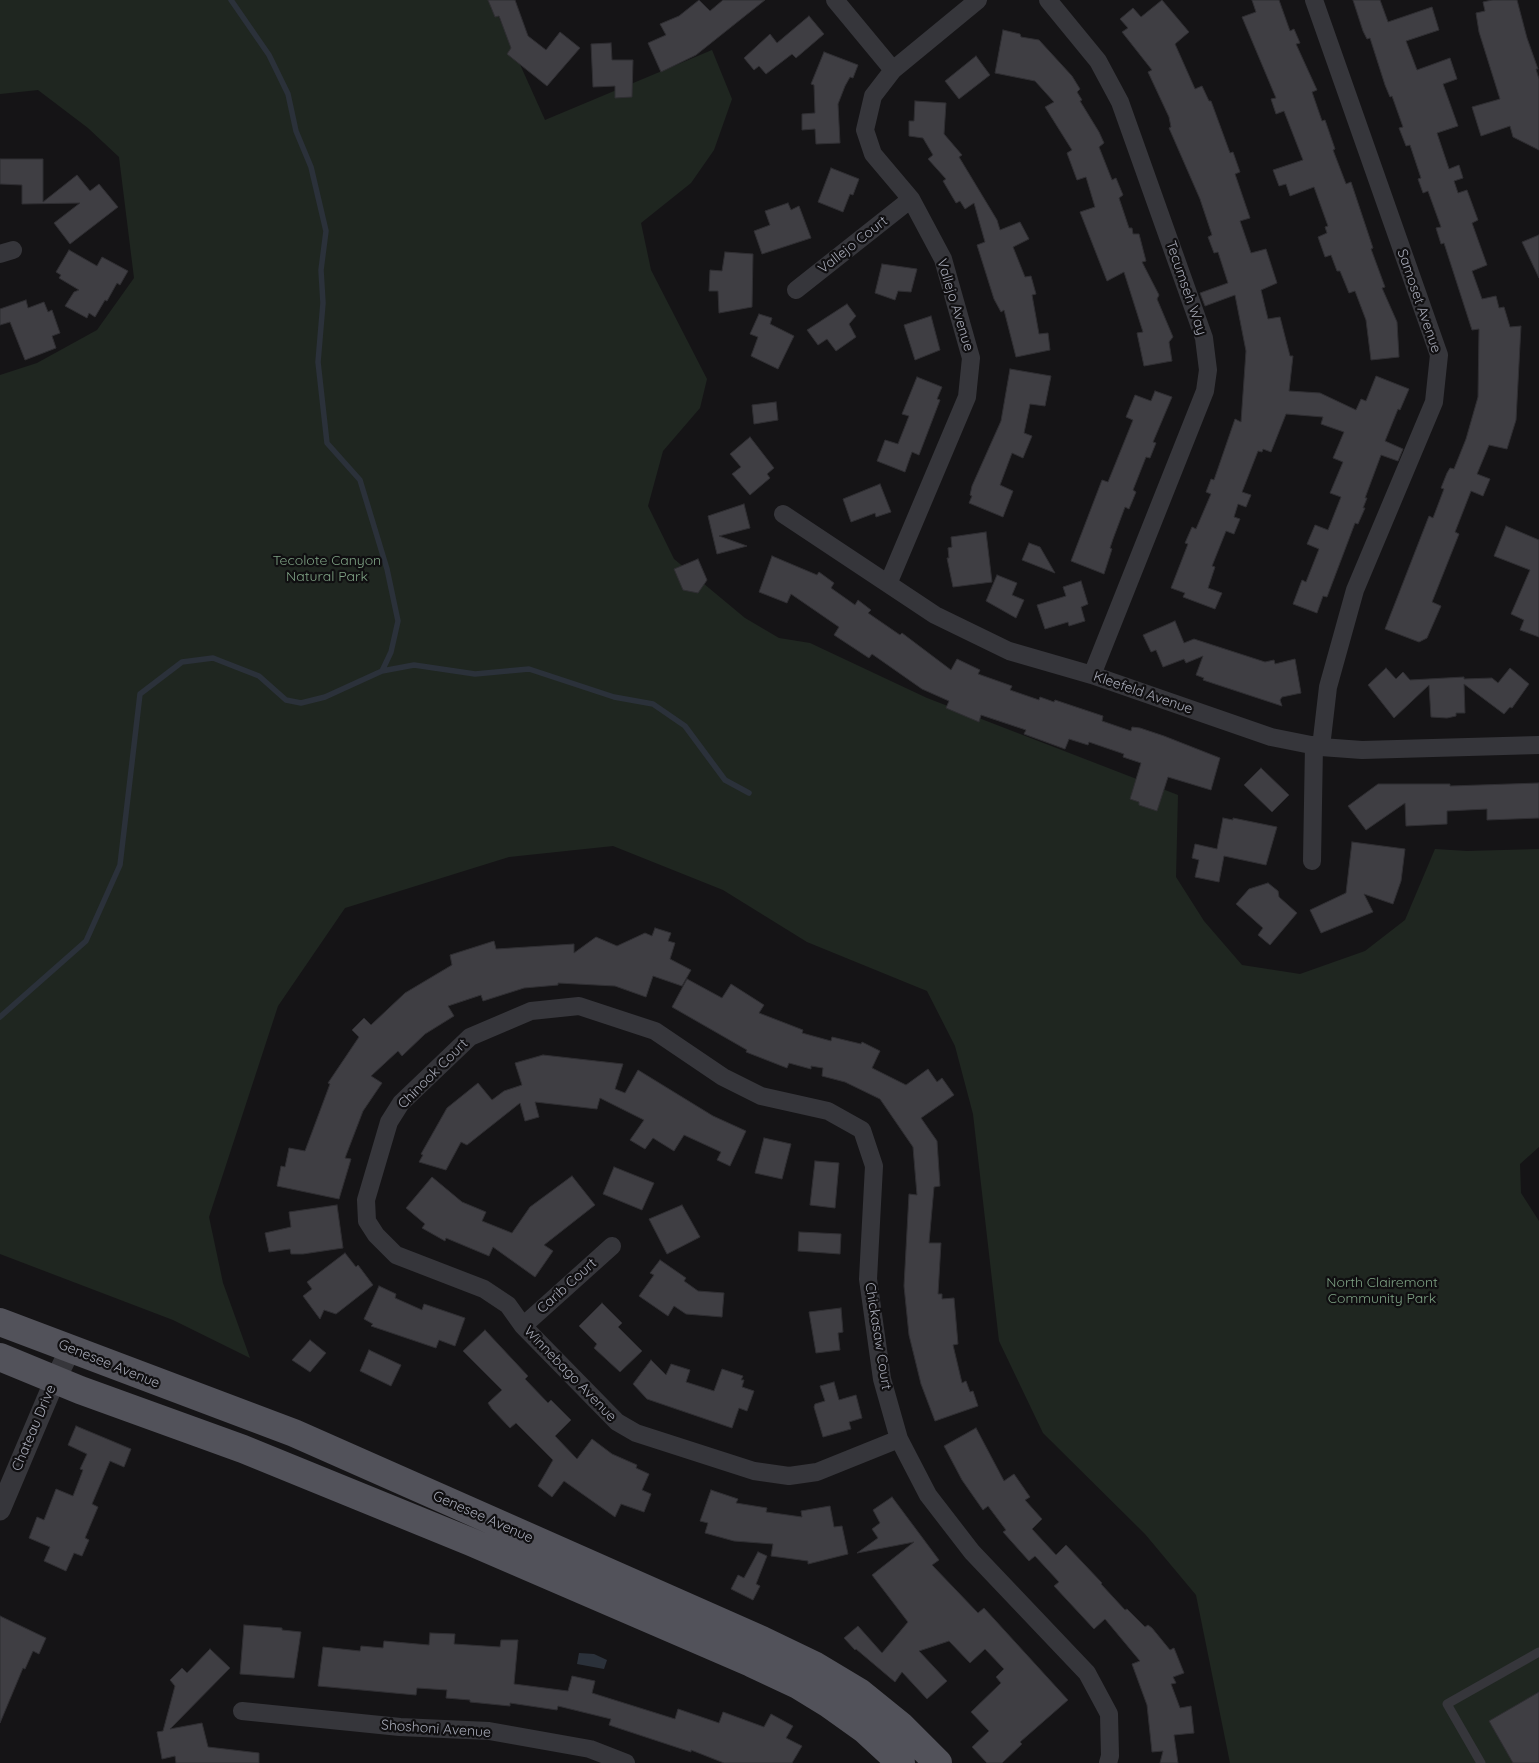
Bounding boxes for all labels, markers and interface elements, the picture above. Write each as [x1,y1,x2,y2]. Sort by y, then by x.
street label: Vallejo Court [815,213,891,277]
street label: Tecumseh Way [1162,239,1210,337]
street label: Samoset Avenue [1393,247,1445,355]
street label: Vallejo Avenue [933,257,977,353]
park label: Tecolote Canyon Natural Park [273,553,381,586]
street label: Kleefeld Avenue [1091,668,1195,718]
street label: Chinook Court [394,1035,472,1113]
street label: Carib Court [534,1255,600,1317]
park label: North Clairemont Community Park [1326,1275,1438,1308]
street label: Chickasaw Court [861,1281,895,1391]
street label: Winnebago Avenue [520,1323,620,1425]
street label: Genesee Avenue [56,1336,162,1392]
street label: Chateau Drive [8,1382,60,1474]
street label: Genesee Avenue [430,1487,536,1547]
street label: Shoshoni Avenue [381,1717,491,1741]

